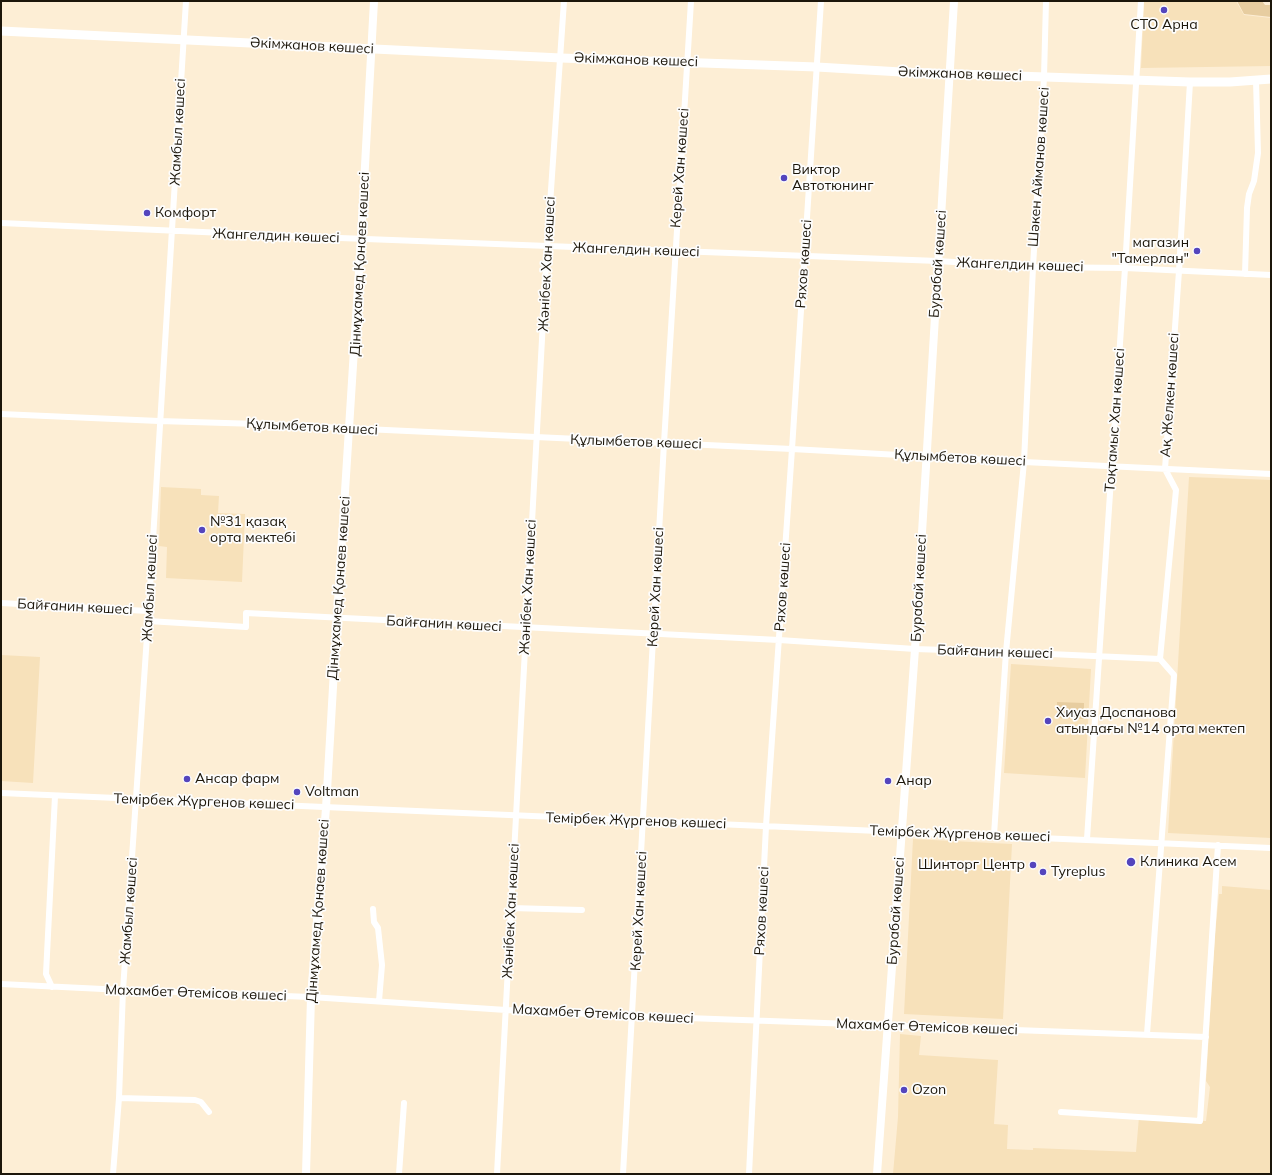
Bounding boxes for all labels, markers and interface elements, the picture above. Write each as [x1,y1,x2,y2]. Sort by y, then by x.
marker: СТО Арна [1159,5,1169,15]
place label: СТО Арна [1130,17,1198,33]
street label: Әкімжанов көшесі [250,34,374,58]
street label: Әкімжанов көшесі [574,49,698,71]
street label: Әкімжанов көшесі [898,63,1022,85]
street label: Жамбыл көшесі [167,78,189,186]
street label: Шәкен Айманов көшесі [1025,87,1053,247]
street label: Керей Хан көшесі [667,107,693,229]
place label: Виктор Автотюнинг [792,162,873,194]
street label: Дінмұхамед Қонаев көшесі [347,171,373,357]
marker: Виктор Автотюнинг [779,173,789,183]
street label: Жәнібек Хан көшесі [535,196,559,332]
place label: Комфорт [155,205,216,221]
marker: Комфорт [142,208,152,218]
street label: Бурабай көшесі [926,209,950,319]
street label: Ряхов көшесі [793,219,815,309]
street label: Жангелдин көшесі [212,225,340,247]
place label: магазин "Тамерлан" [1111,235,1189,268]
street label: Жангелдин көшесі [572,239,700,261]
marker: магазин "Тамерлан" [1192,246,1202,256]
street label: Жангелдин көшесі [956,254,1084,276]
street label: Ақ Желкен көшесі [1157,332,1183,458]
street label: Тоқтамыс Хан көшесі [1102,347,1128,493]
street label: Құлымбетов көшесі [246,415,378,439]
street label: Құлымбетов көшесі [570,431,702,453]
street label: Құлымбетов көшесі [894,446,1026,470]
street label: Дінмұхамед Қонаев көшесі [324,495,354,681]
place label: №31 қазақ орта мектебі [210,514,296,546]
street label: Жәнібек Хан көшесі [516,519,540,655]
marker: №31 қазақ орта мектебі [197,525,207,535]
street label: Керей Хан көшесі [644,527,668,647]
street label: Жамбыл көшесі [139,534,161,642]
street label: Бурабай көшесі [908,534,930,642]
street label: Ряхов көшесі [772,542,794,632]
street label: Байғанин көшесі [17,596,133,618]
street label: Байғанин көшесі [386,613,502,635]
street label: Байғанин көшесі [937,642,1053,662]
place label: Хиуаз Доспанова атындағы №14 орта мектеп [1056,705,1245,738]
marker: Хиуаз Доспанова атындағы №14 орта мектеп [1043,716,1053,726]
place label: Ансар фарм [195,771,279,787]
place label: Анар [896,773,932,789]
marker: Ансар фарм [182,774,192,784]
marker: Анар [883,776,893,786]
place label: Voltman [305,784,359,800]
marker: Voltman [292,787,302,797]
street label: Темірбек Жүргенов көшесі [113,790,295,814]
street label: Темірбек Жүргенов көшесі [545,809,727,833]
street label: Дінмұхамед Қонаев көшесі [303,818,333,1004]
street label: Темірбек Жүргенов көшесі [869,822,1051,846]
street label: Жәнібек Хан көшесі [499,843,523,979]
street label: Керей Хан көшесі [627,851,651,971]
place label: Клиника Асем [1140,854,1237,870]
street label: Бурабай көшесі [884,856,908,966]
marker: Клиника Асем [1125,856,1137,868]
street label: Жамбыл көшесі [117,857,141,965]
place label: Шинторг Центр [918,857,1025,873]
marker: Шинторг Центр [1028,860,1038,870]
place label: Tyreplus [1051,864,1105,880]
street label: Ряхов көшесі [751,866,773,956]
marker: Tyreplus [1038,867,1048,877]
street label: Махамбет Өтемісов көшесі [105,981,287,1005]
street label: Махамбет Өтемісов көшесі [512,1001,694,1027]
street label: Махамбет Өтемісов көшесі [836,1015,1018,1039]
place label: Ozon [912,1082,946,1098]
marker: Ozon [899,1085,909,1095]

